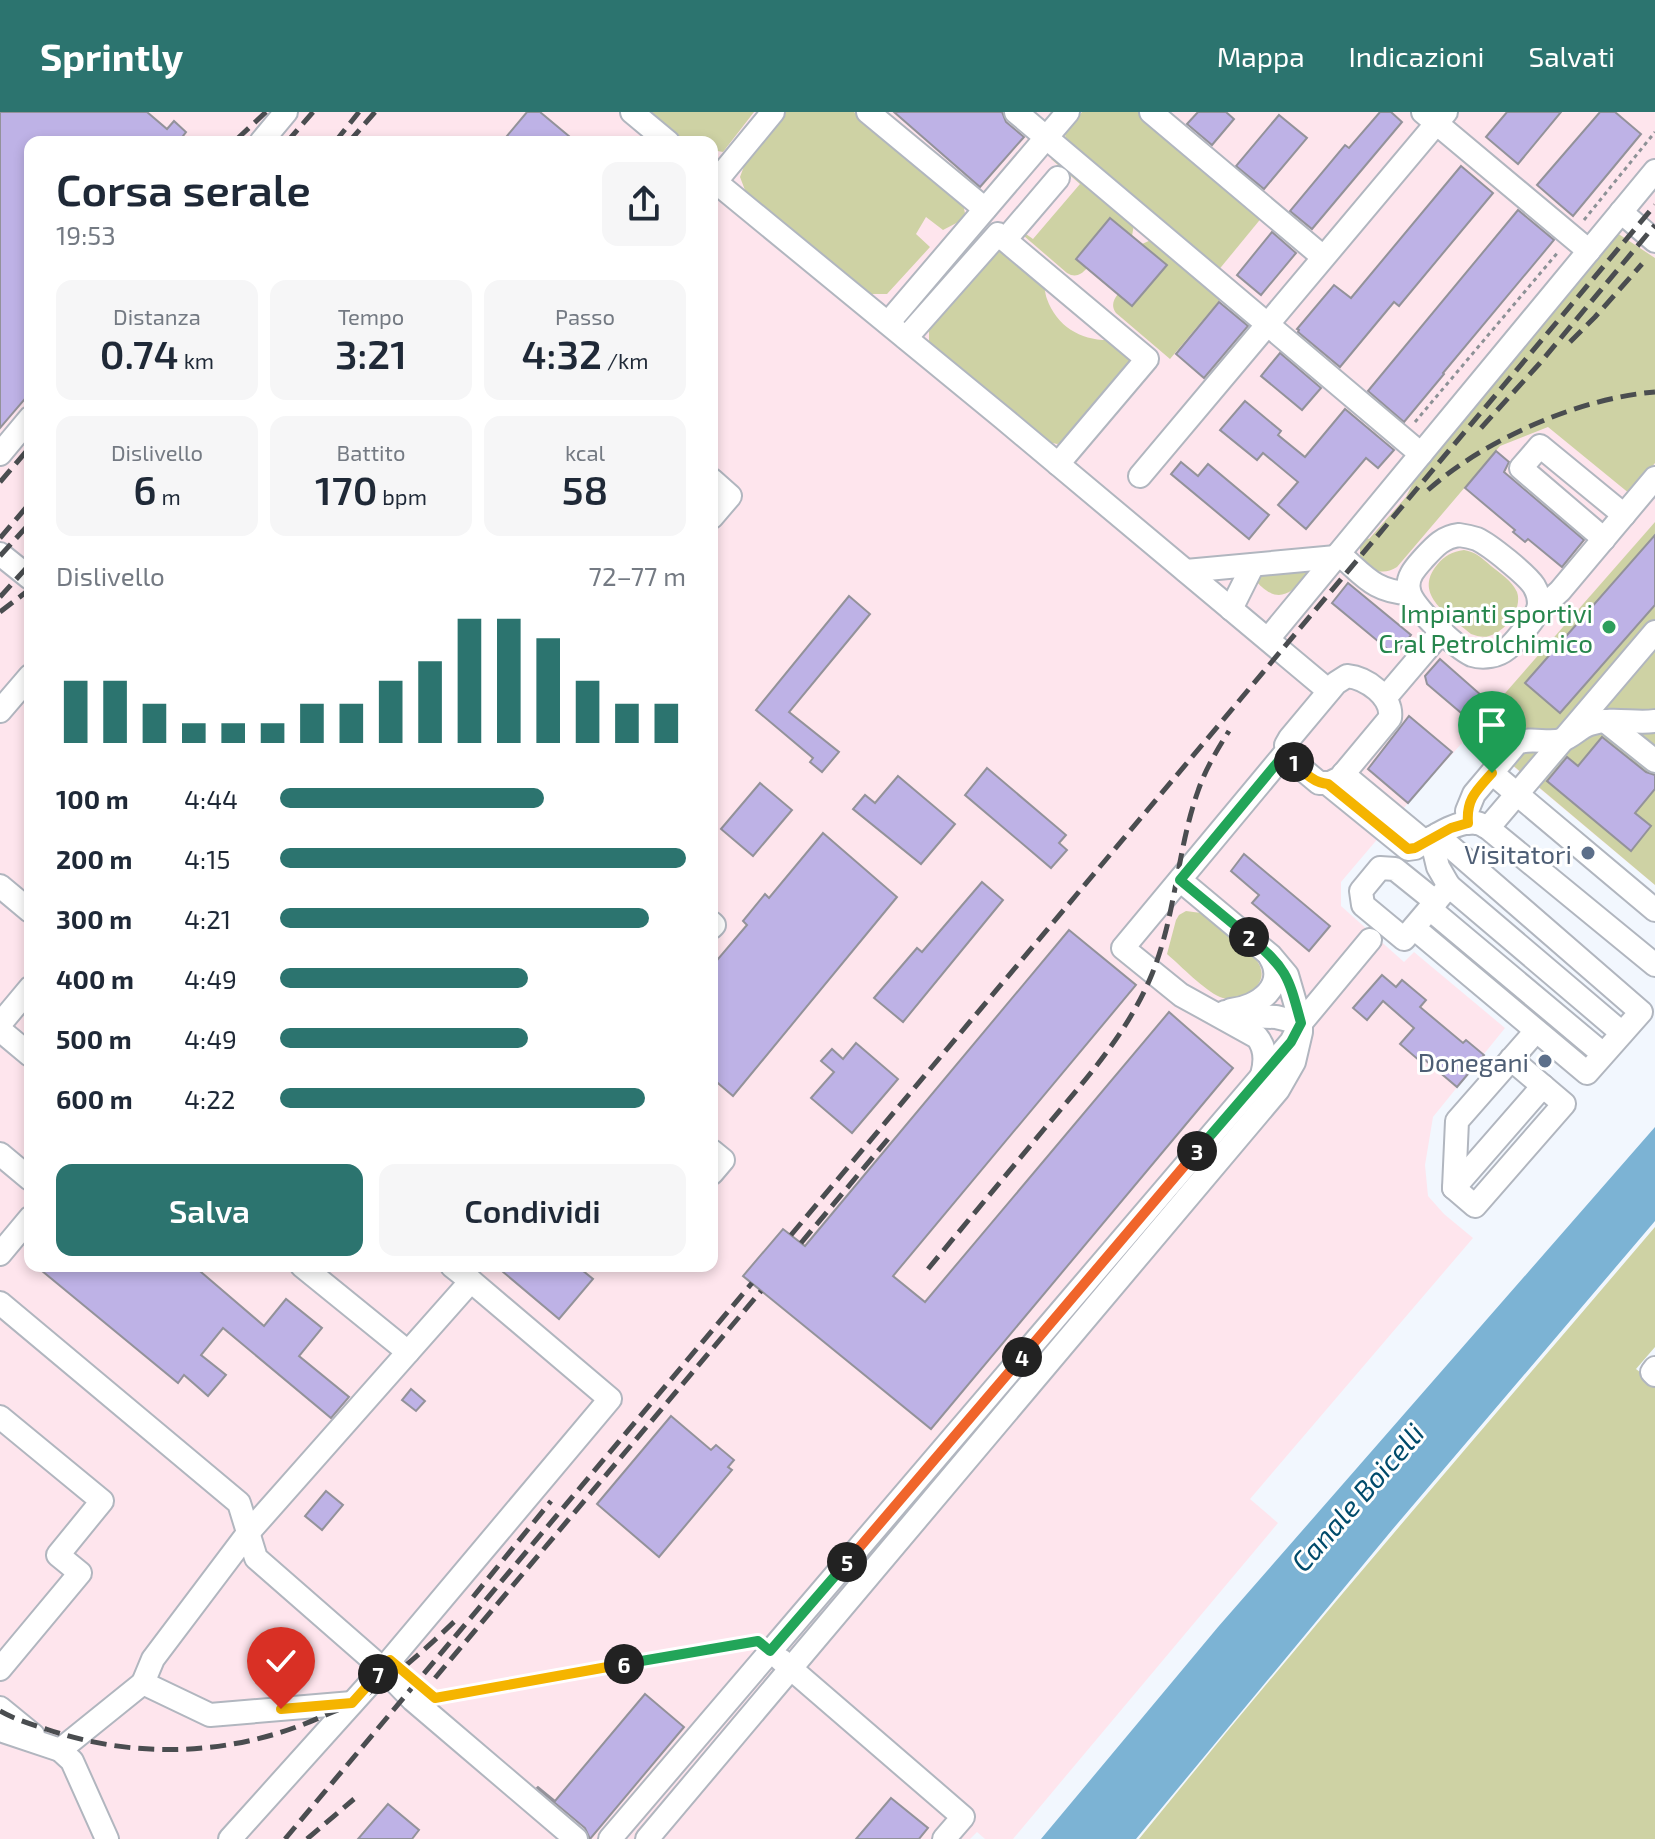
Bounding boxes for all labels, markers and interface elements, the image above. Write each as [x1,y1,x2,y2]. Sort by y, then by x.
text: Sprintly [40,33,183,79]
text: Mappa [1217,39,1305,73]
text: Indicazioni [1349,39,1485,73]
text: Salvati [1529,39,1615,73]
text: Corsa serale [56,162,311,215]
button: share [602,162,686,246]
text: 19:53 [56,219,116,250]
text: Distanza [113,303,201,329]
text: Tempo [338,303,404,329]
text: Passo [555,303,615,329]
text: 0.74 [100,329,179,377]
text: 3:21 [335,329,407,377]
text: 4:32 [521,329,602,377]
text: km [179,347,214,373]
text: /km [602,347,649,373]
text: Dislivello [111,439,203,465]
text: Battito [337,439,405,465]
text: kcal [565,439,605,465]
text: 6 [133,465,157,513]
text: 170 [315,465,377,513]
text: 58 [562,465,608,513]
text: m [157,483,181,509]
text: bpm [377,483,427,509]
text: Dislivello [56,560,165,591]
text: 72–77 m [589,560,686,591]
place label: Impianti sportivi Cral Petrolchimico [1378,597,1593,658]
marker: Impianti sportivi Cral Petrolchimico [1600,618,1618,636]
pin [1458,691,1526,773]
icon: arrive [1470,703,1514,747]
pin: 1 [1274,742,1314,782]
text: 1 [1289,749,1299,775]
text: 100 m [56,783,129,814]
text: 4:44 [184,783,238,814]
place label: Visitatori [1464,838,1572,869]
text: 200 m [56,843,132,874]
text: 4:15 [184,843,230,874]
marker: Visitatori [1579,844,1597,862]
text: 300 m [56,903,132,934]
text: 4:21 [184,903,231,934]
pin: 2 [1229,917,1269,957]
text: 2 [1243,924,1255,950]
text: 400 m [56,963,134,994]
text: 4:49 [184,963,237,994]
text: 500 m [56,1023,132,1054]
text: 4:49 [184,1023,237,1054]
place label: Donegani [1418,1046,1529,1077]
marker: Donegani [1536,1052,1554,1070]
text: 600 m [56,1083,133,1114]
text: 4:22 [184,1083,235,1114]
pin: 3 [1177,1131,1217,1171]
text: 3 [1191,1138,1203,1164]
button: Salva [56,1164,363,1256]
button: Condividi [379,1164,686,1256]
pin: 4 [1002,1337,1042,1377]
text: 4 [1015,1344,1029,1370]
water label: Canale Boicelli [1283,1416,1431,1578]
pin: 5 [827,1542,867,1582]
text: 5 [841,1549,853,1575]
pin [247,1627,315,1709]
icon: check [259,1639,303,1683]
pin: 6 [604,1644,644,1684]
text: 6 [618,1651,630,1677]
pin: 7 [358,1654,398,1694]
text: 7 [372,1661,384,1687]

